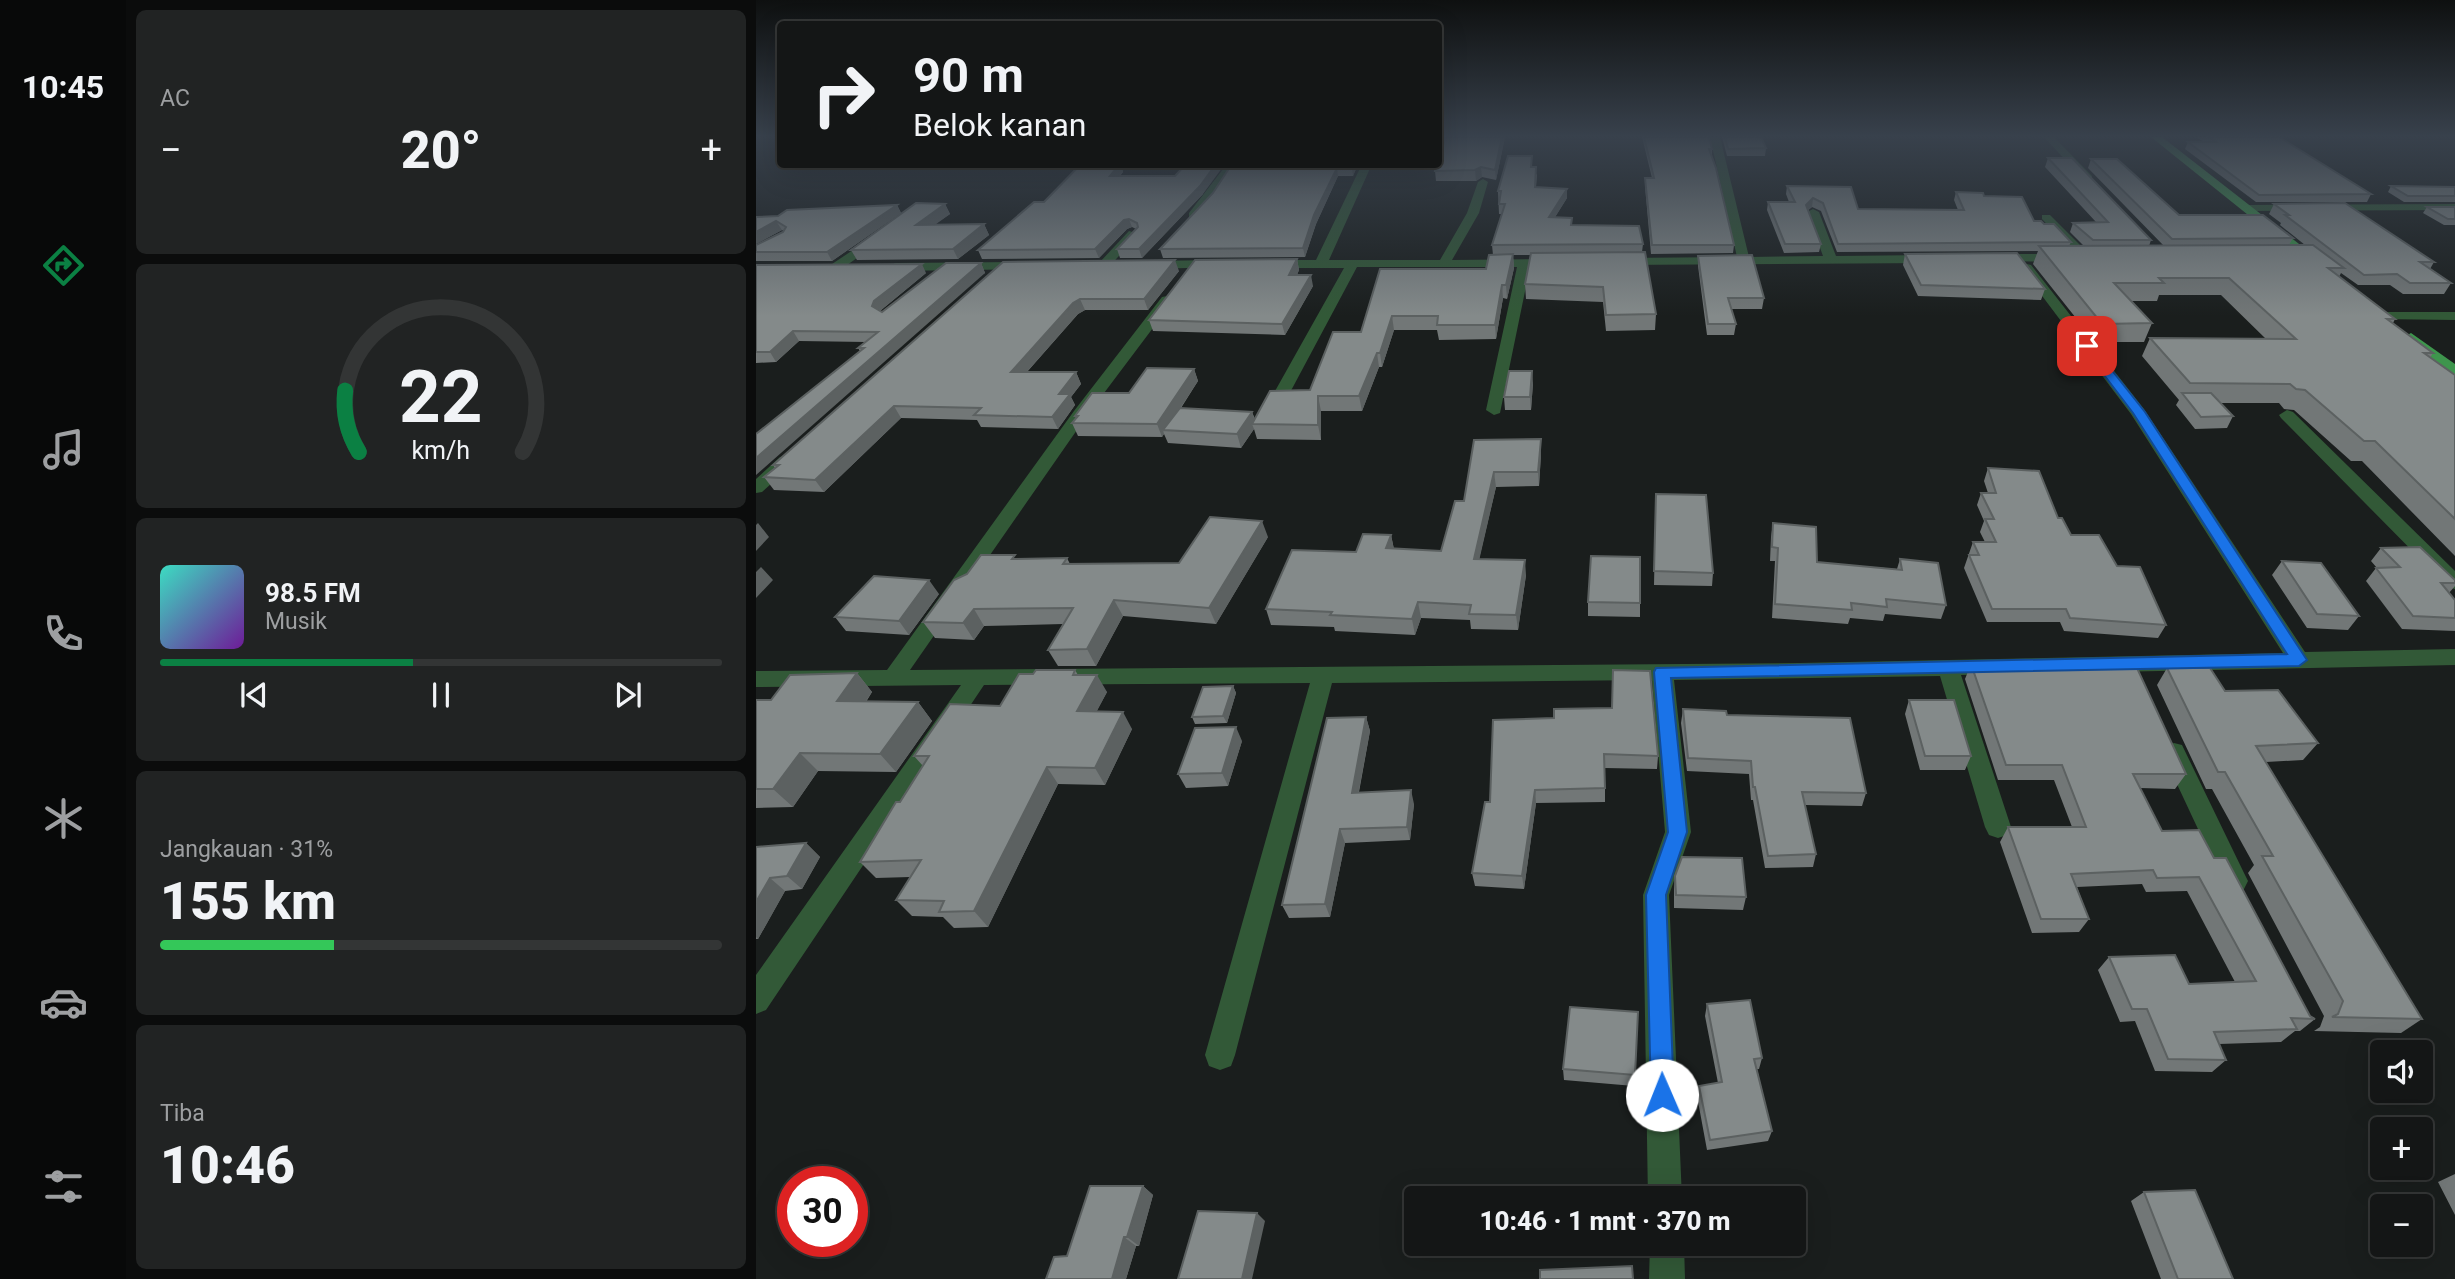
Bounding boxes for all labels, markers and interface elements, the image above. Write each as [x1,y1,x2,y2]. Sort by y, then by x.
text: 90 m [913,47,1024,104]
icon: right [798,49,889,140]
text: 10:45 [22,68,104,106]
text: AC [160,85,190,112]
text: Belok kanan [913,106,1086,144]
text: 20° [401,120,481,181]
text: − [160,128,182,172]
text: + [700,128,722,172]
icon: directions [39,241,88,290]
pin [2057,316,2117,376]
icon: arrive [2068,327,2106,365]
text: 22 [399,354,483,440]
icon: music [39,425,88,474]
text: km/h [412,435,470,464]
text: 98.5 FM [265,578,361,608]
text: Musik [265,608,327,635]
icon: phone [39,609,88,658]
icon: previous [235,676,273,714]
icon: pause [422,676,460,714]
icon: next [609,676,647,714]
icon: climate [39,794,88,843]
text: Jangkauan · 31% [160,836,333,863]
text: 155 km [160,871,336,932]
icon: car [39,978,88,1027]
map controls [2370,1040,2433,1257]
button: sound [2370,1040,2433,1103]
position arrow [1625,1058,1699,1132]
text: Tiba [160,1100,205,1127]
button: + [2370,1117,2433,1180]
text: 10:46 [160,1135,295,1196]
icon: filters [39,1162,88,1211]
speed limit sign: 30 [777,1166,868,1257]
button: − [2370,1194,2433,1257]
text: 10:46 · 1 mnt · 370 m [1480,1206,1730,1236]

